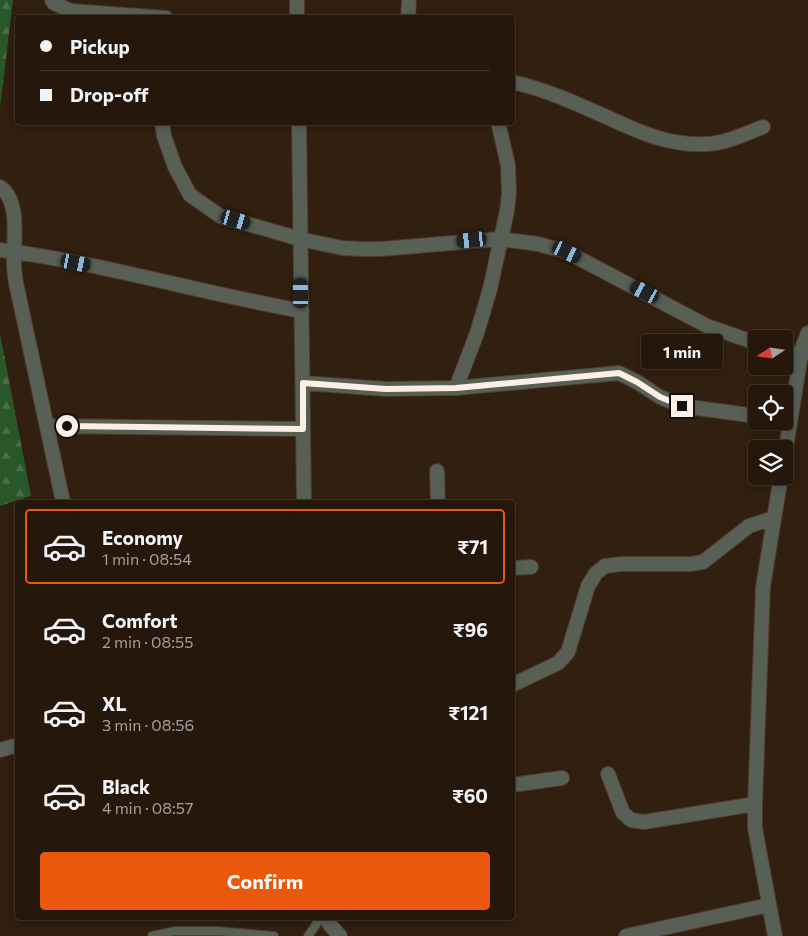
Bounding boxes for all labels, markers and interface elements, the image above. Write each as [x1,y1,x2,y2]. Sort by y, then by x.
text: Pickup [70,35,130,58]
text: Drop-off [70,83,149,106]
car [219,209,252,231]
car [456,231,487,249]
car [550,239,583,265]
car [59,253,92,273]
car [293,278,308,308]
car [628,278,661,306]
north arrow [748,330,792,375]
map controls [748,330,793,485]
callout: 1 min [641,334,723,368]
text: 1 min [663,342,701,361]
button: locate [748,385,793,430]
route end [671,395,693,417]
route start [56,415,78,437]
button: layers [748,440,793,485]
icon: car [42,524,87,569]
text: Economy [102,526,183,549]
text: ₹71 [457,535,488,558]
text: 1 min · 08:54 [102,549,192,568]
icon: car [42,607,87,652]
text: Comfort [102,609,178,632]
text: ₹96 [453,618,488,641]
text: 2 min · 08:55 [102,632,193,651]
icon: car [42,690,87,735]
text: XL [102,692,127,715]
text: ₹121 [448,701,488,724]
text: 3 min · 08:56 [102,715,194,734]
icon: car [42,773,87,818]
text: Black [102,775,150,798]
text: ₹60 [452,784,488,807]
text: 4 min · 08:57 [102,798,193,817]
button: Confirm [40,852,490,910]

